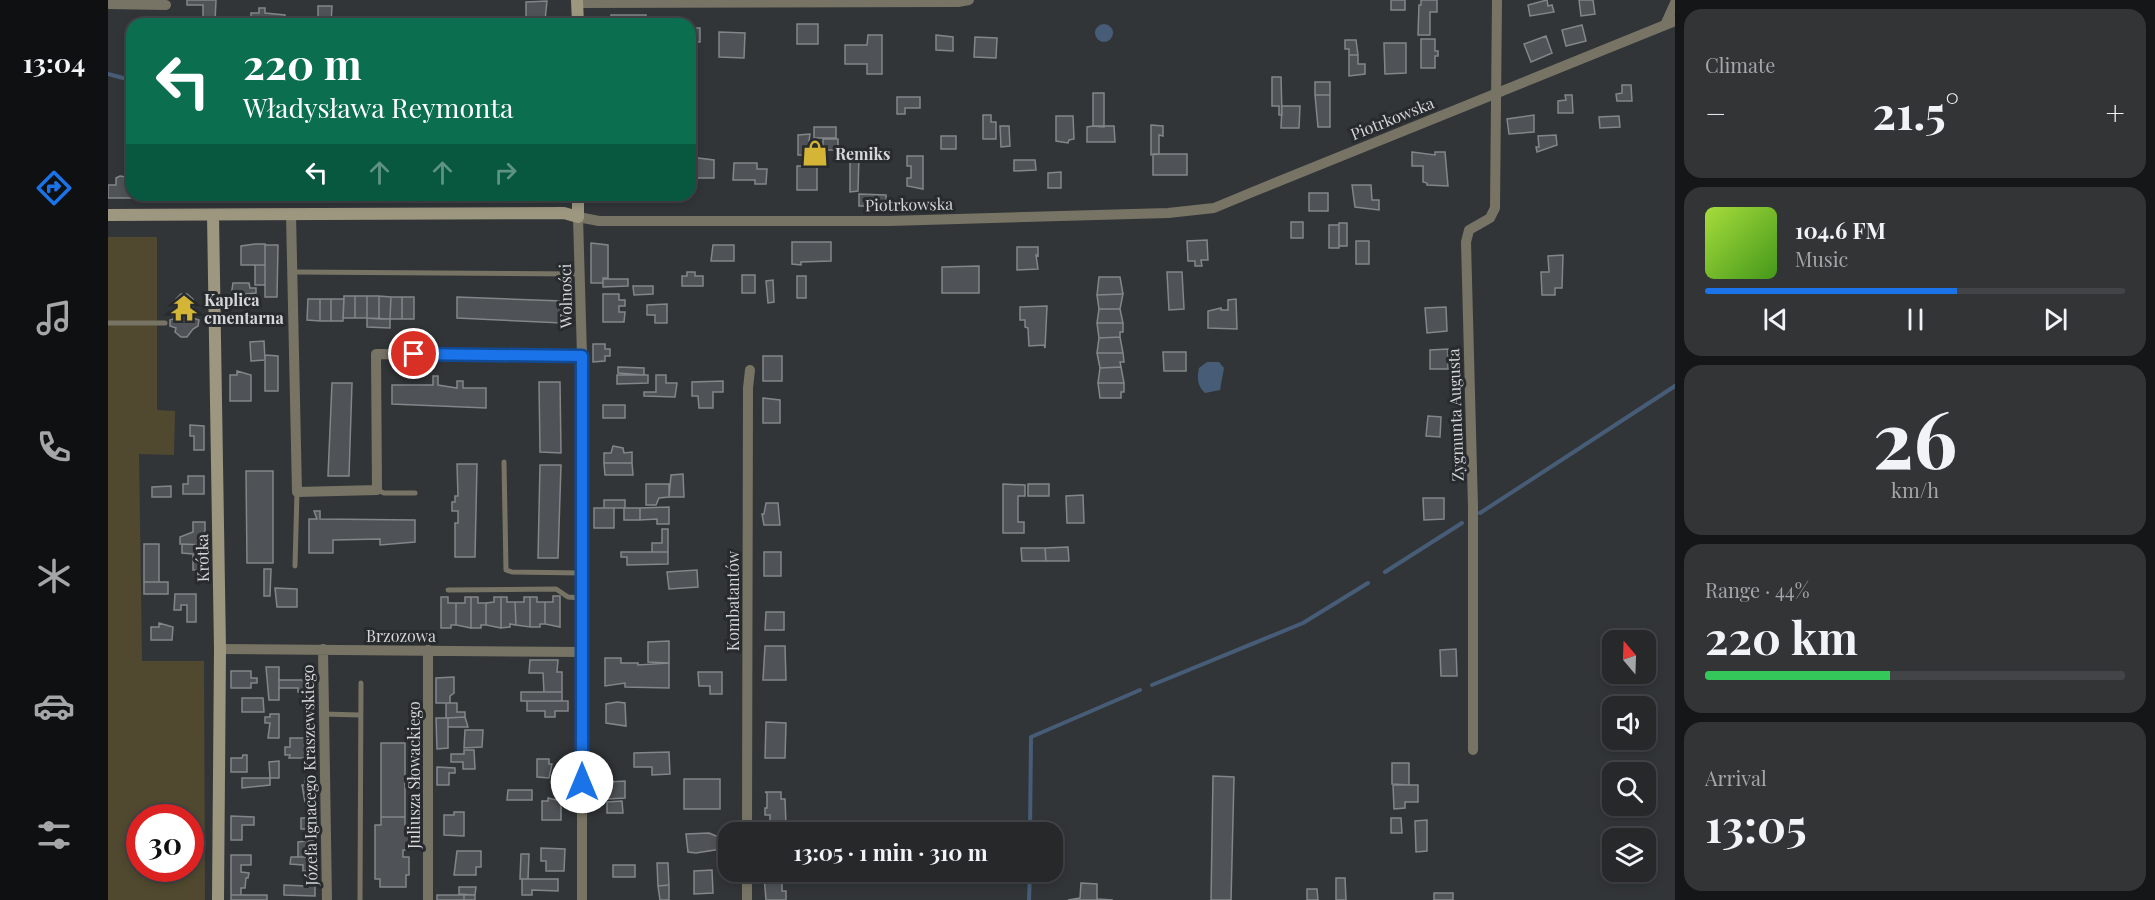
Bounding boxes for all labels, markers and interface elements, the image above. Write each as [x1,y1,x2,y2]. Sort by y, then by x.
text: 220 m [243,35,362,91]
icon: left [144,42,222,120]
text: 13:04 [23,44,85,80]
text: Climate [1705,51,1775,78]
text: 21.5° [1873,81,1959,141]
text: Władysława Reymonta [243,89,514,125]
text: − [1705,90,1726,134]
text: + [2106,90,2125,134]
street label: Piotrkowska [1347,92,1437,144]
shop icon: Remiks [800,138,830,168]
place label: Remiks [835,143,890,164]
icon: left [300,156,333,189]
icon: ahead [363,156,396,189]
icon: ahead [426,156,459,189]
icon: right [489,156,522,189]
icon: directions [33,167,75,209]
street label: Piotrkowska [865,193,953,215]
text: 104.6 FM [1795,215,1886,245]
text: Music [1795,245,1848,272]
street label: Wolności [554,263,576,329]
place label: Kaplica cmentarna [204,289,284,328]
temple icon: Kaplica cmentarna [169,293,199,323]
icon: music [33,297,75,339]
icon: previous [1759,303,1792,336]
icon: pause [1899,303,1932,336]
icon: next [2039,303,2072,336]
pin [388,328,439,379]
icon: arrive [397,337,430,370]
street label: Zygmunta Augusta [1442,348,1468,482]
text: 26 [1873,385,1957,489]
icon: phone [33,426,75,468]
text: km/h [1891,476,1939,503]
street label: Krótka [191,534,213,582]
street label: Kombatantów [722,550,743,651]
icon: climate [33,555,75,597]
text: Range · 44% [1705,576,1810,603]
text: 220 km [1705,606,1858,666]
street label: Brzozowa [366,625,436,646]
north arrow [1602,630,1656,684]
map controls [1602,630,1656,882]
street label: Józefa Ignacego Kraszewskiego [297,664,321,887]
icon: car [33,685,75,727]
button: sound [1602,696,1656,750]
street label: Juliusza Słowackiego [403,701,424,850]
position arrow [550,750,614,814]
button: search [1602,762,1656,816]
text: Arrival [1705,764,1767,791]
text: 13:05 [1705,794,1807,854]
speed limit sign: 30 [126,804,204,882]
icon: filters [33,814,75,856]
button: layers [1602,828,1656,882]
text: 13:05 · 1 min · 310 m [793,837,988,867]

